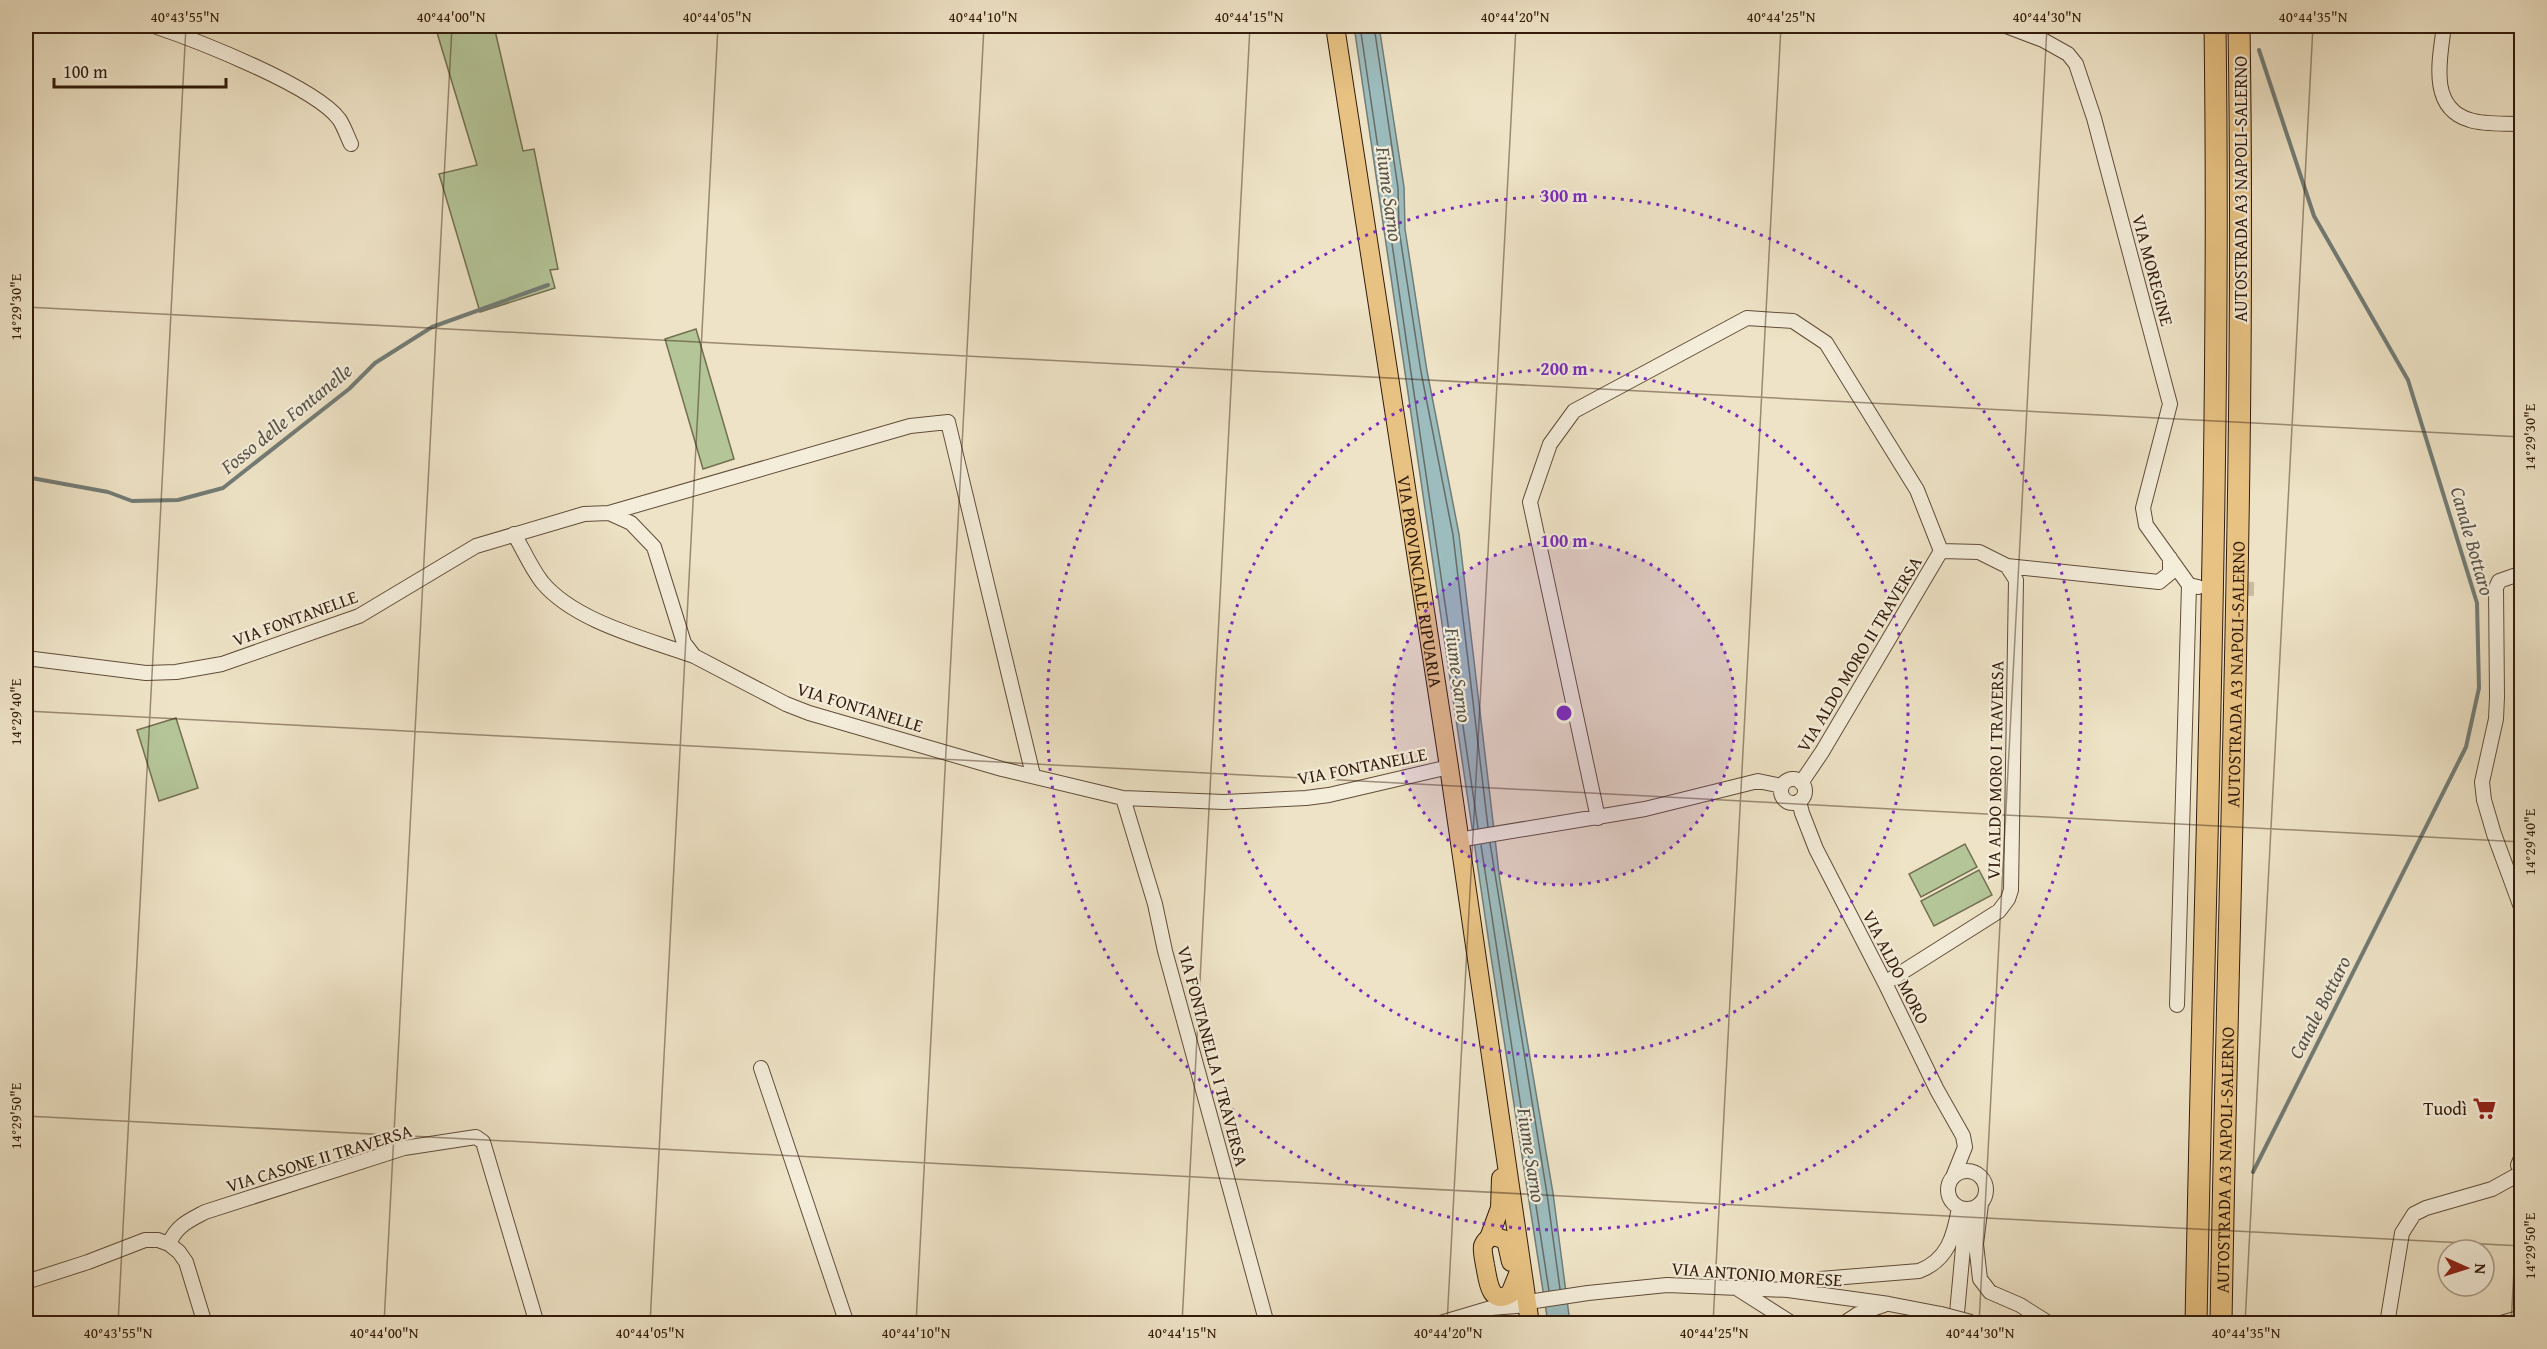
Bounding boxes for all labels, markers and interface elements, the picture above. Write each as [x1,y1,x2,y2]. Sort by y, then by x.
text: 40°43'55"N [151,6,220,27]
text: 40°44'00"N [417,6,486,27]
text: 40°44'05"N [683,6,752,27]
text: 40°44'10"N [949,6,1018,27]
text: 40°44'15"N [1215,6,1284,27]
text: 40°44'20"N [1481,6,1550,27]
text: 40°44'25"N [1747,6,1816,27]
text: 40°44'30"N [2013,6,2082,27]
text: 40°44'35"N [2279,6,2348,27]
scale bar [54,51,226,89]
street label: AUTOSTRADA A3 NAPOLI-SALERNO [2227,56,2254,322]
text: 100 m [63,58,108,85]
water label: Fiume Sarno [1369,144,1411,244]
text: 300 m [1540,182,1588,209]
street label: VIA MOREGINE [2125,211,2181,329]
text: 14°29'30"E [5,273,26,340]
text: 200 m [1540,355,1588,382]
water label: Fosso delle Fontanelle [213,356,358,481]
text: 14°29'30"E [2519,403,2540,470]
street label: VIA PROVINCIALE RIPUARIA [1391,473,1450,690]
water label: Canale Bottaro [2444,483,2502,599]
text: 100 m [1540,527,1588,554]
street label: AUTOSTRADA A3 NAPOLI-SALERNO [2219,541,2251,808]
street label: VIA ALDO MORO II TRAVERSA [1790,551,1928,757]
street label: VIA FONTANELLE [229,583,361,653]
water label: Fiume Sarno [1438,625,1480,725]
street label: VIA ALDO MORO I TRAVERSA [1980,660,2010,880]
street label: VIA FONTANELLE [793,675,927,739]
text: 14°29'40"E [5,678,26,745]
centre of rings [1554,703,1574,723]
street label: VIA FONTANELLE [1295,740,1429,792]
text: 14°29'40"E [2519,808,2540,875]
street label: VIA ALDO MORO [1856,905,1936,1029]
street label: VIA FONTANELLA I TRAVERSA [1171,943,1255,1169]
water label: Canale Bottaro [2281,950,2357,1063]
street label: AUTOSTRADA A3 NAPOLI-SALERNO [2208,1026,2241,1294]
text: 14°29'50"E [5,1082,26,1149]
place label: Tuodì [2423,1095,2467,1122]
supermarket icon: Tuodì [2472,1095,2498,1121]
water label: Fiume Sarno [1510,1105,1554,1205]
street label: VIA CASONE II TRAVERSA [223,1117,415,1199]
text: 14°29'50"E [2519,1212,2540,1279]
north arrow [2436,1238,2496,1298]
street label: VIA ANTONIO MORESE [1671,1255,1843,1293]
text: N [2469,1263,2493,1275]
text: 40°43'55"N [84,1322,153,1343]
text: 40°44'00"N [350,1322,419,1343]
text: 40°44'05"N [616,1322,685,1343]
text: 40°44'10"N [882,1322,951,1343]
text: 40°44'15"N [1148,1322,1217,1343]
text: 40°44'20"N [1414,1322,1483,1343]
text: 40°44'25"N [1680,1322,1749,1343]
text: 40°44'30"N [1946,1322,2015,1343]
text: 40°44'35"N [2212,1322,2281,1343]

